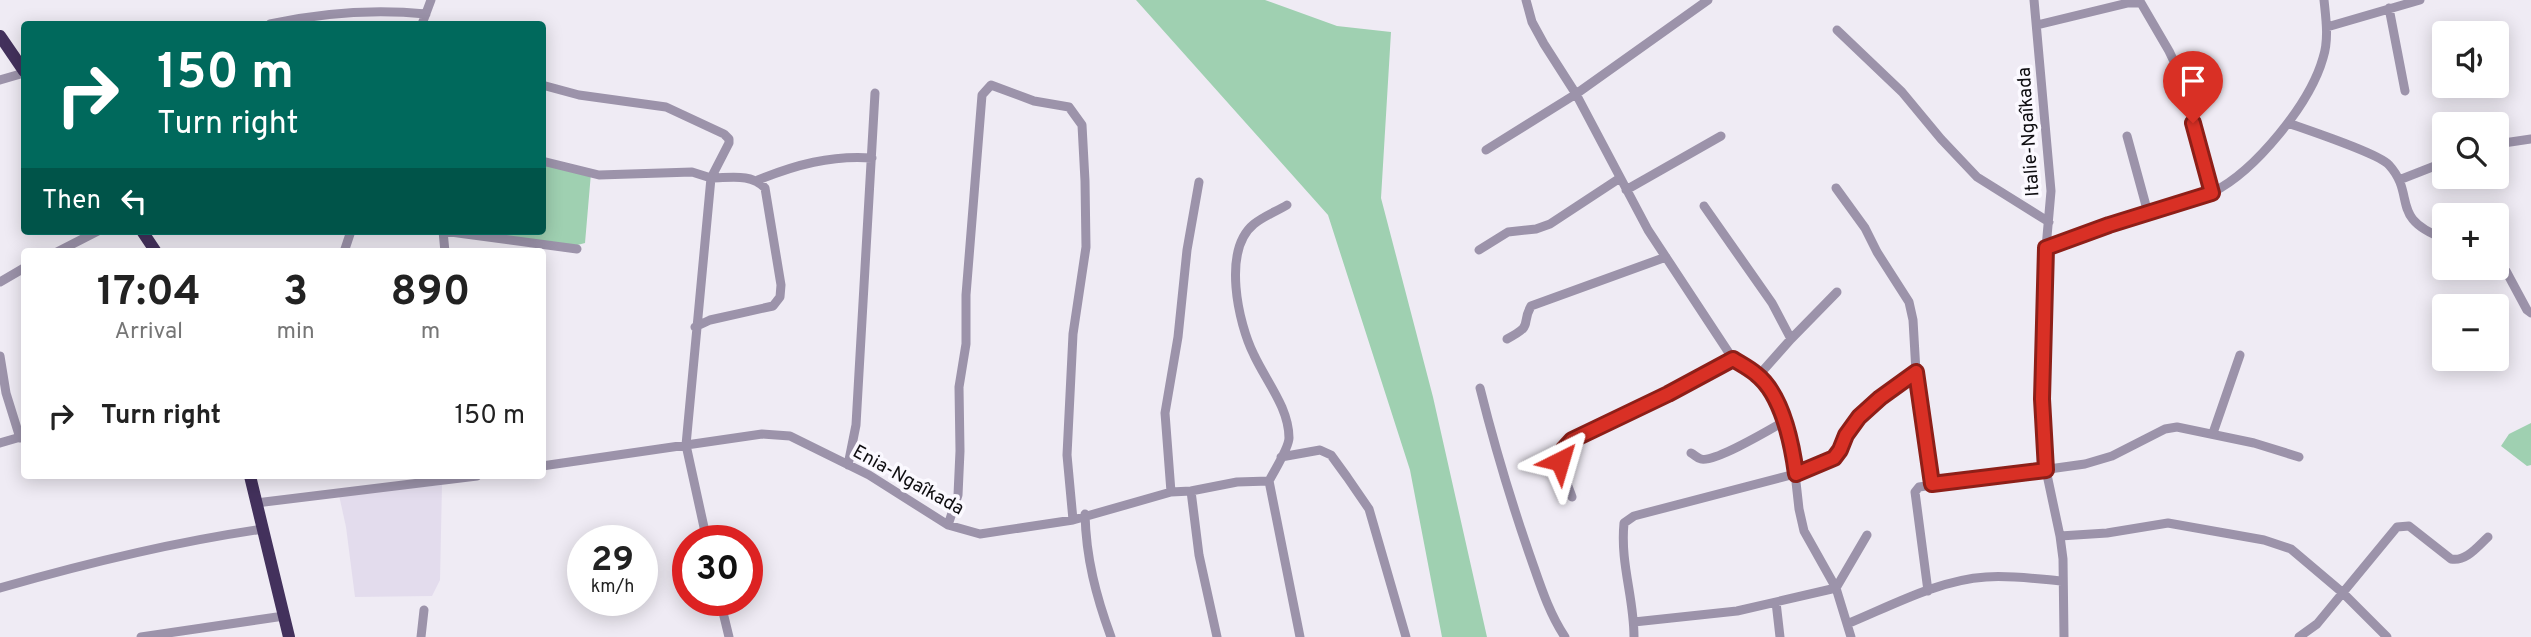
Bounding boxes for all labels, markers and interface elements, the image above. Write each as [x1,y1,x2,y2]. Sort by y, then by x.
map controls [2432,21,2509,371]
button: sound [2432,21,2509,98]
text: 150 m [157,44,294,106]
icon: right [42,49,133,140]
pin [2163,51,2223,123]
icon: arrive [2174,62,2212,100]
street label: Italie-Ngaîkada [2013,66,2045,197]
text: Turn right [157,105,299,145]
button: search [2432,112,2509,189]
icon: left [115,182,153,220]
text: Then [42,185,101,218]
button: + [2432,203,2509,280]
text: 17:04 [97,267,201,320]
text: 3 [283,267,308,320]
text: 890 [390,267,470,320]
button: − [2432,294,2509,371]
text: Arrival [114,318,183,347]
text: min [276,318,315,347]
text: m [421,318,440,347]
icon: right [42,397,80,435]
text: Turn right [101,400,221,433]
text: 150 m [454,400,525,433]
position arrow [1523,424,1597,498]
street label: Enia-Ngaîkada [848,440,968,521]
speed limit sign: 30 [672,525,763,616]
text: 29 [591,539,634,583]
text: km/h [591,576,634,599]

